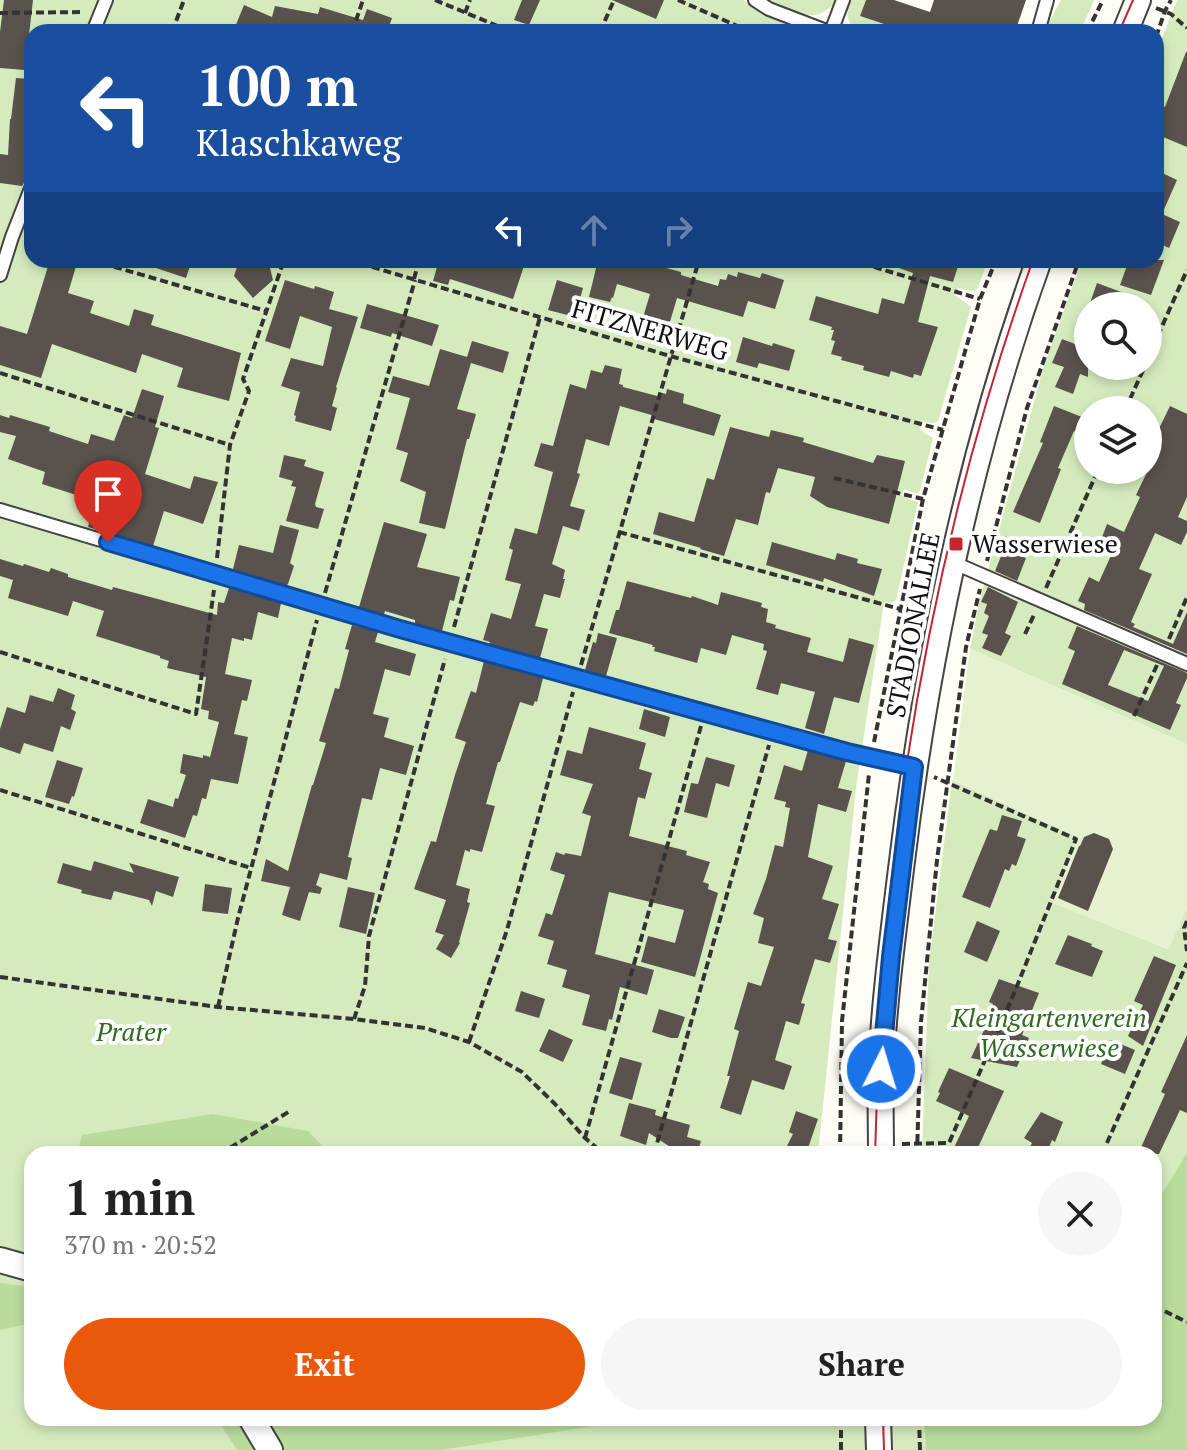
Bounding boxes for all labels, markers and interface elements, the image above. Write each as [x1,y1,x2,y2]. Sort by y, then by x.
text: 100 m [196,48,358,122]
icon: left [64,56,168,160]
text: Klaschkaweg [196,119,401,166]
icon: left [488,208,532,252]
icon: ahead [572,208,616,252]
icon: right [656,208,700,252]
street label: FITZNERWEG [568,290,733,368]
map controls [1074,292,1162,484]
button: search [1074,292,1162,380]
button: layers [1074,396,1162,484]
pin [74,460,142,542]
icon: arrive [86,472,130,516]
place label: Wasserwiese [972,526,1118,560]
street label: STADIONALLEE [877,529,947,720]
marker: Wasserwiese [947,535,965,553]
park label: Kleingartenverein Wasserwiese [950,1000,1147,1064]
park label: Prater [95,1014,167,1048]
position arrow [839,1027,923,1111]
text: 1 min [64,1165,195,1229]
button: close [1038,1172,1122,1256]
text: 370 m · 20:52 [64,1227,217,1261]
button: Exit [64,1318,585,1410]
button: Share [601,1318,1122,1410]

